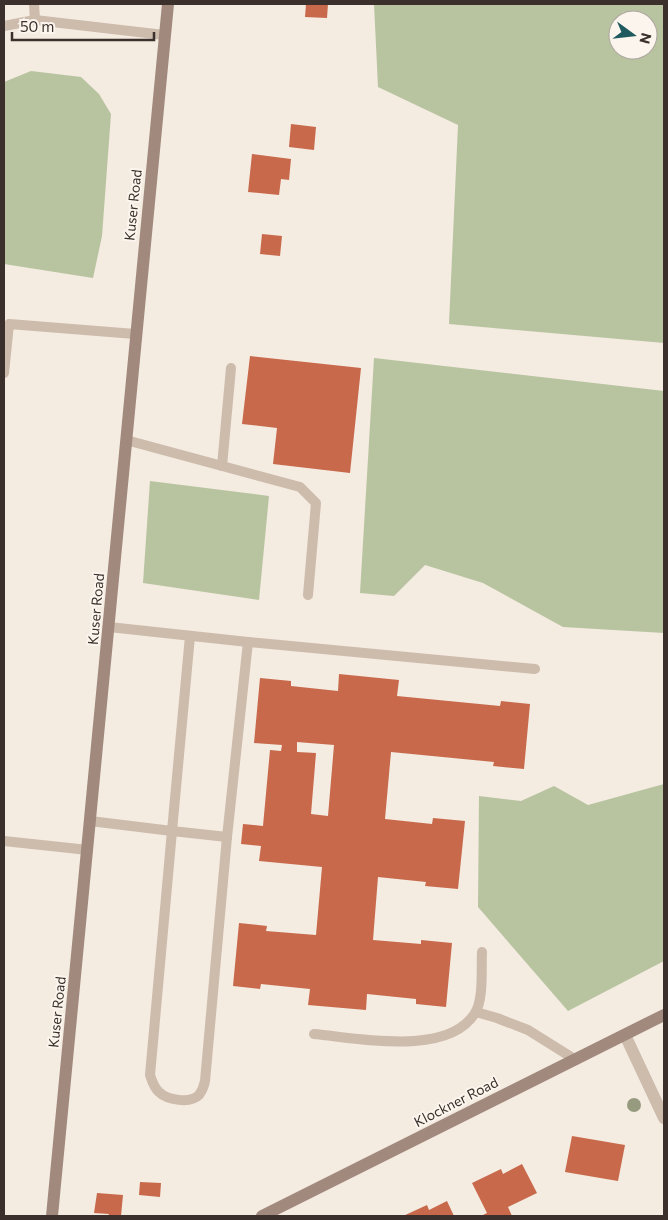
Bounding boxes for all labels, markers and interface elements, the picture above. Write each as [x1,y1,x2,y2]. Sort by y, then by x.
scale bar [12,10,155,42]
north arrow [608,10,658,60]
text: 50 m [20,17,54,35]
text: N [636,31,656,46]
street label: Kuser Road [120,168,145,242]
street label: Kuser Road [84,572,107,645]
street label: Kuser Road [44,975,69,1049]
street label: Klockner Road [411,1073,501,1130]

